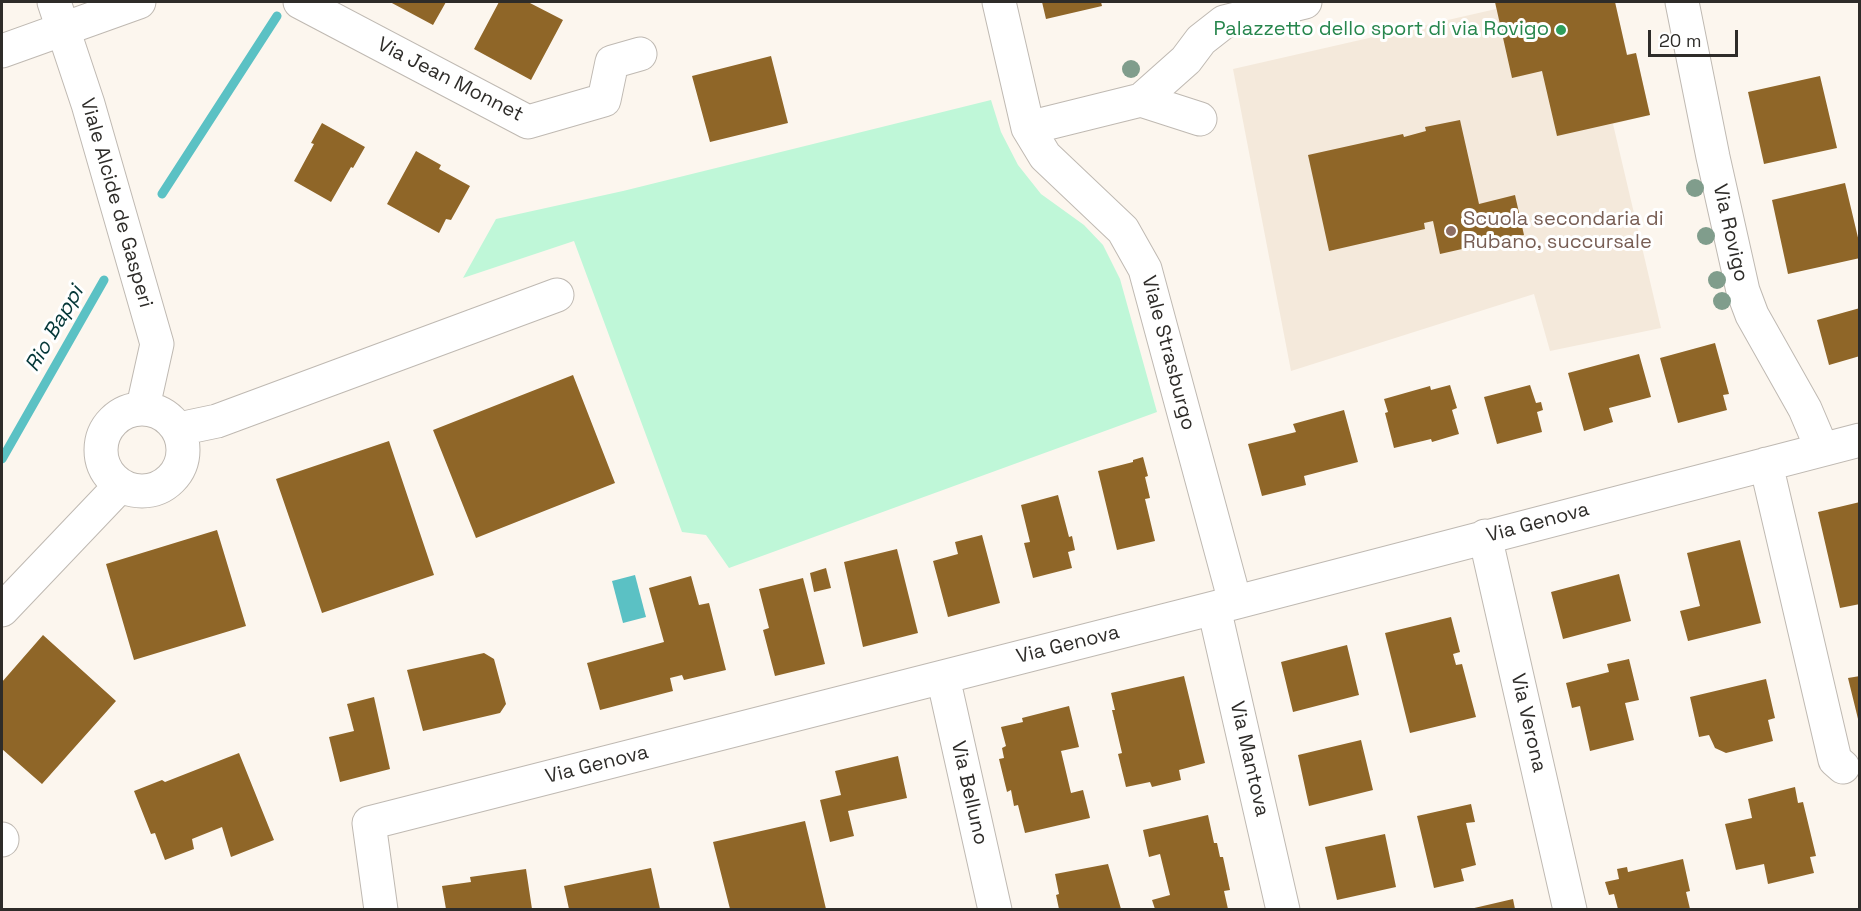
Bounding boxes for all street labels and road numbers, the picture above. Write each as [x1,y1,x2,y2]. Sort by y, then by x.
street label: Via Jean Monnet [373,33,527,127]
street label: Viale Alcide de Gasperi [75,95,157,311]
street label: Via Rovigo [1707,182,1753,284]
street label: Viale Strasburgo [1136,273,1200,433]
street label: Via Genova [1484,498,1592,548]
street label: Via Genova [1014,621,1122,669]
street label: Via Verona [1505,671,1551,775]
street label: Via Mantova [1224,699,1274,819]
street label: Via Belluno [945,739,993,847]
street label: Via Genova [543,741,651,789]

